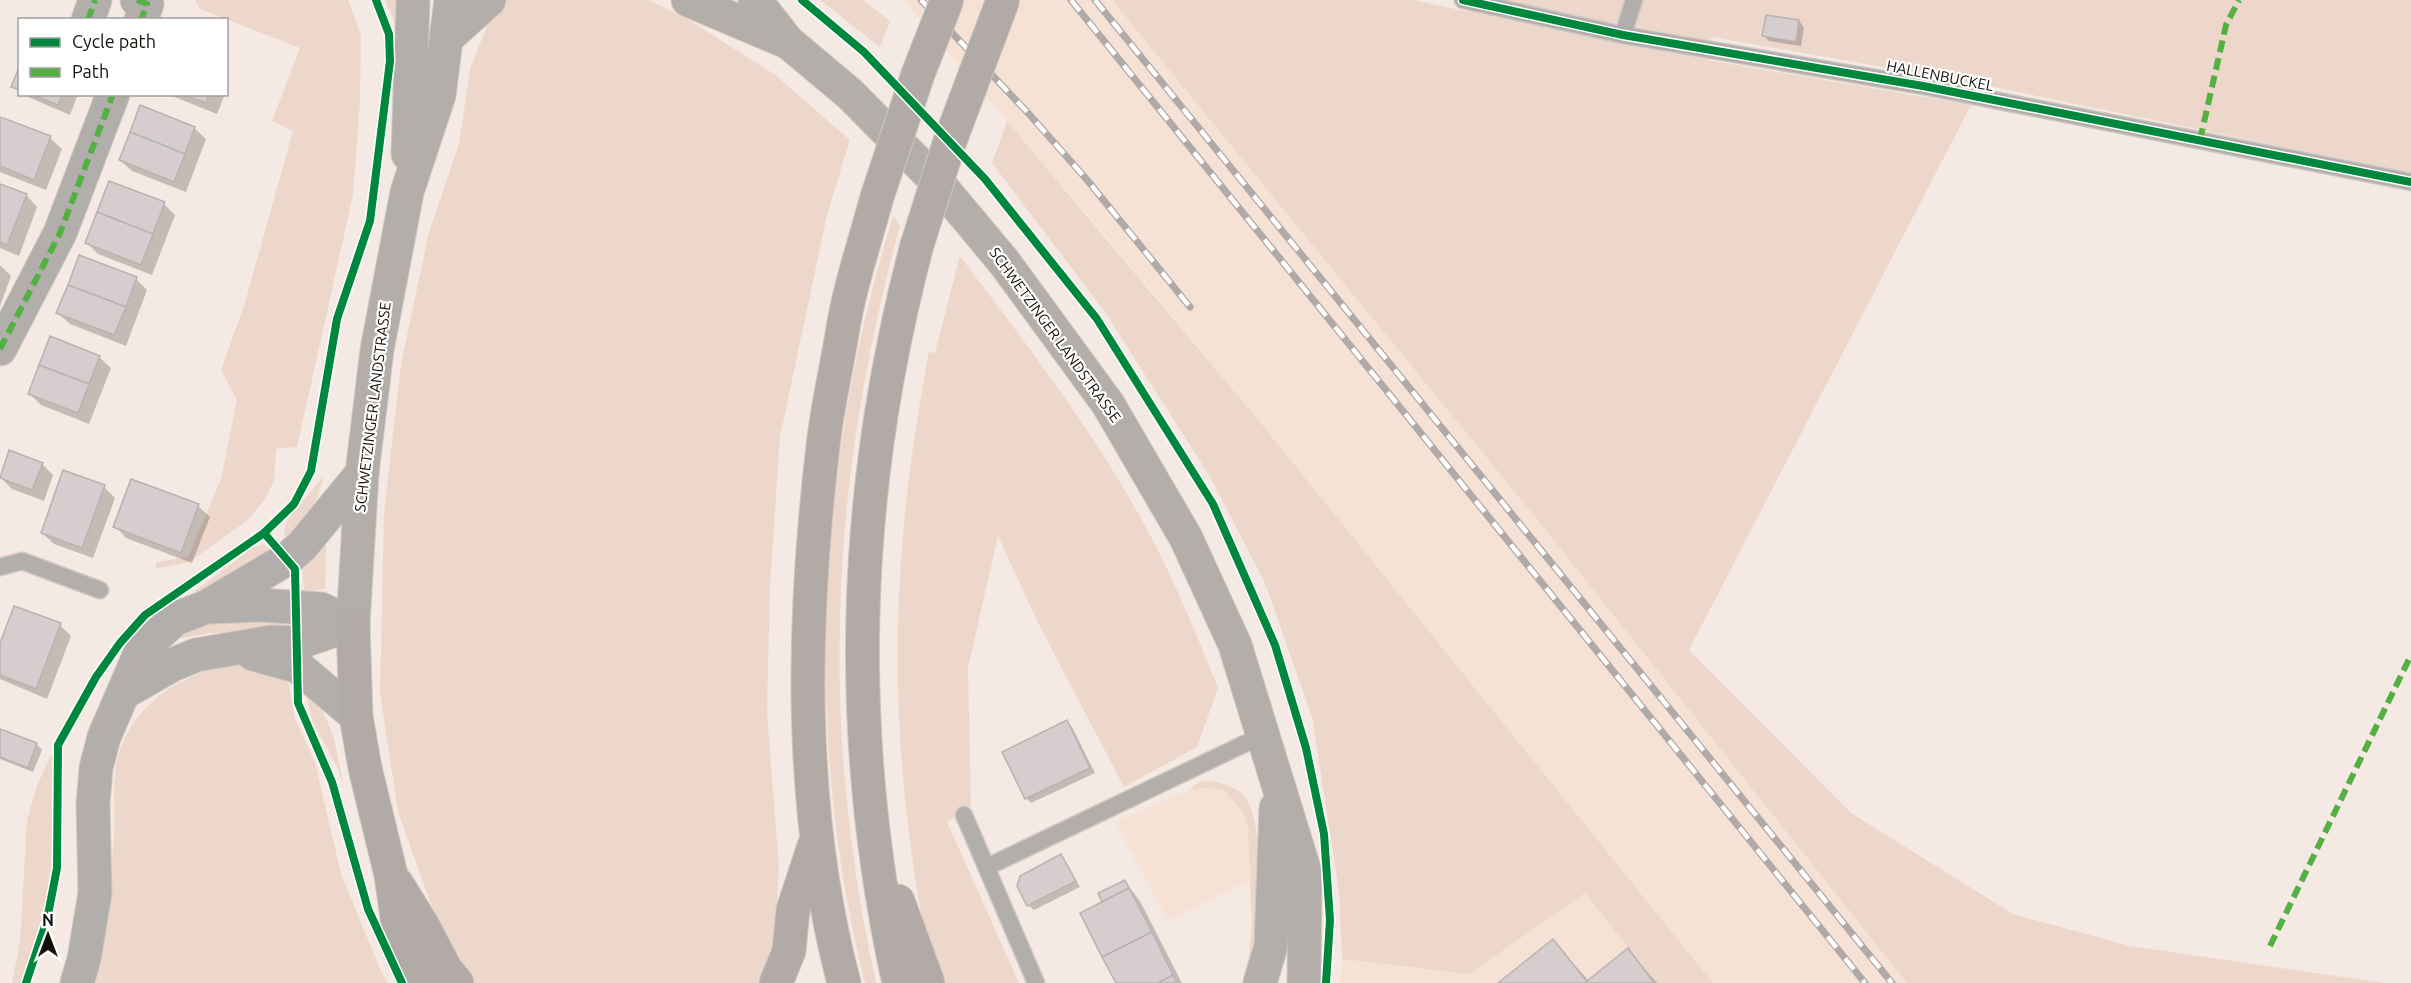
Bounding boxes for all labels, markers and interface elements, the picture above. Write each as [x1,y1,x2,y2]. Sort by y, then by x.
legend [18,18,228,96]
text: Cycle path [72,31,156,51]
street label: HALLENBUCKEL [1885,57,1995,94]
text: Path [72,61,109,81]
street label: SCHWETZINGER LANDSTRASSE [986,244,1124,425]
street label: SCHWETZINGER LANDSTRASSE [351,301,394,513]
north arrow [18,905,78,965]
text: N [42,911,54,929]

